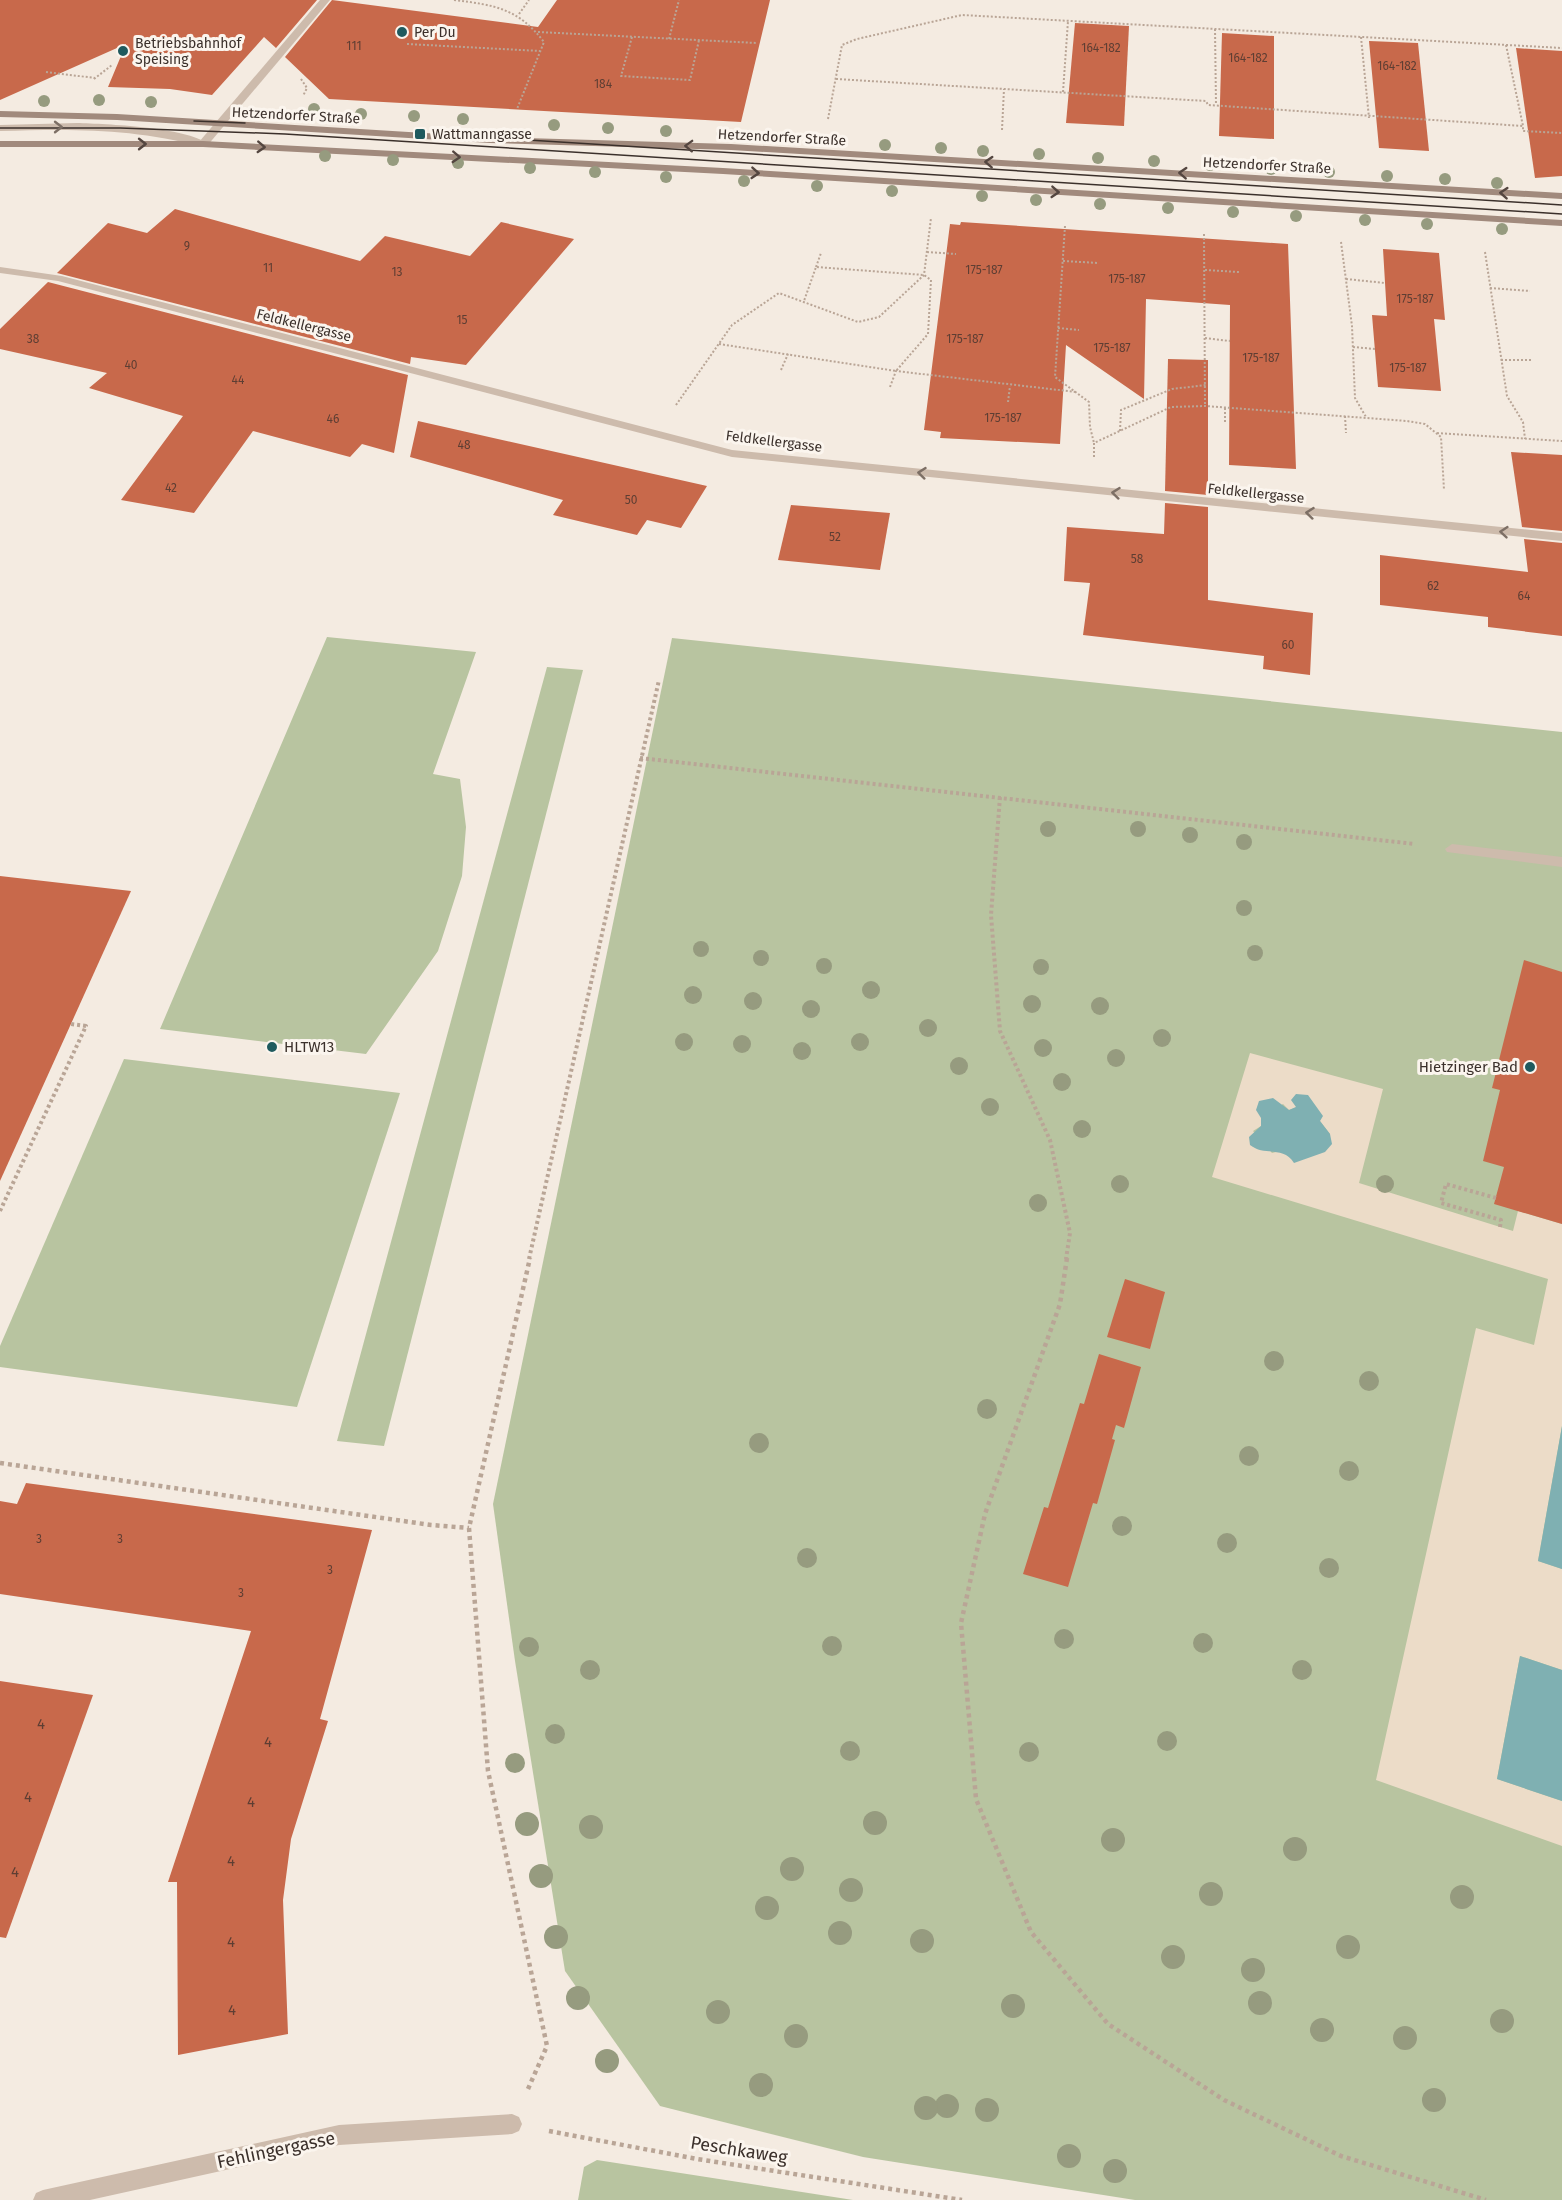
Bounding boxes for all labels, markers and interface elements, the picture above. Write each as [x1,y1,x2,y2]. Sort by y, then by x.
place label: Per Du [414,24,456,41]
marker: Per Du [395,25,409,39]
place label: Betriebsbahnhof Speising [135,35,243,68]
house number: 111 [346,39,362,53]
house number: 164-182 [1081,41,1121,55]
marker: Betriebsbahnhof Speising [116,44,130,58]
house number: 164-182 [1228,51,1268,65]
house number: 164-182 [1377,59,1417,73]
house number: 184 [594,77,613,91]
street label: Hetzendorfer Straße [231,104,361,127]
one-way arrow [54,121,63,134]
place label: Wattmanngasse [432,126,532,143]
street label: Hetzendorfer Straße [717,126,847,149]
marker: Wattmanngasse [413,127,427,141]
one-way arrow [138,138,147,150]
one-way arrow [256,140,265,153]
one-way arrow [684,140,693,153]
one-way arrow [451,151,460,164]
street label: Hetzendorfer Straße [1202,154,1332,177]
one-way arrow [984,156,993,169]
one-way arrow [751,166,760,179]
one-way arrow [1179,167,1188,180]
one-way arrow [1050,185,1059,198]
one-way arrow [1499,186,1508,199]
house number: 9 [184,239,190,253]
house number: 11 [263,261,273,275]
house number: 175-187 [965,263,1003,277]
house number: 13 [391,265,403,279]
house number: 175-187 [1108,272,1146,286]
house number: 175-187 [1396,292,1434,306]
street label: Feldkellergasse [255,305,353,345]
house number: 15 [456,313,468,327]
house number: 38 [27,332,40,346]
house number: 175-187 [946,332,984,346]
house number: 175-187 [1093,341,1131,355]
house number: 175-187 [1242,351,1280,365]
house number: 40 [124,358,138,372]
house number: 175-187 [1389,361,1427,375]
house number: 44 [232,373,245,387]
house number: 175-187 [984,411,1022,425]
house number: 46 [327,412,339,426]
street label: Feldkellergasse [725,427,823,456]
house number: 48 [458,438,471,452]
one-way arrow [917,467,926,480]
street label: Feldkellergasse [1207,480,1305,507]
house number: 42 [165,481,177,495]
one-way arrow [1111,487,1120,500]
house number: 50 [625,493,638,507]
one-way arrow [1305,507,1314,520]
one-way arrow [1499,526,1508,539]
house number: 52 [829,530,841,544]
house number: 58 [1131,552,1144,566]
house number: 62 [1427,579,1439,593]
house number: 64 [1518,589,1531,603]
house number: 60 [1281,638,1295,652]
place label: HLTW13 [284,1038,334,1056]
marker: HLTW13 [265,1040,279,1054]
place label: Hietzinger Bad [1419,1058,1518,1076]
marker: Hietzinger Bad [1523,1060,1537,1074]
house number: 3 [36,1532,42,1546]
house number: 3 [117,1532,123,1546]
house number: 3 [327,1563,333,1577]
house number: 3 [238,1586,244,1600]
house number: 4 [37,1715,45,1733]
house number: 4 [264,1733,272,1751]
house number: 4 [24,1788,32,1806]
house number: 4 [247,1793,255,1811]
house number: 4 [227,1852,235,1870]
house number: 4 [11,1863,19,1881]
house number: 4 [227,1933,235,1951]
house number: 4 [228,2001,236,2019]
street label: Fehlingergasse [215,2127,337,2173]
street label: Peschkaweg [689,2131,790,2169]

